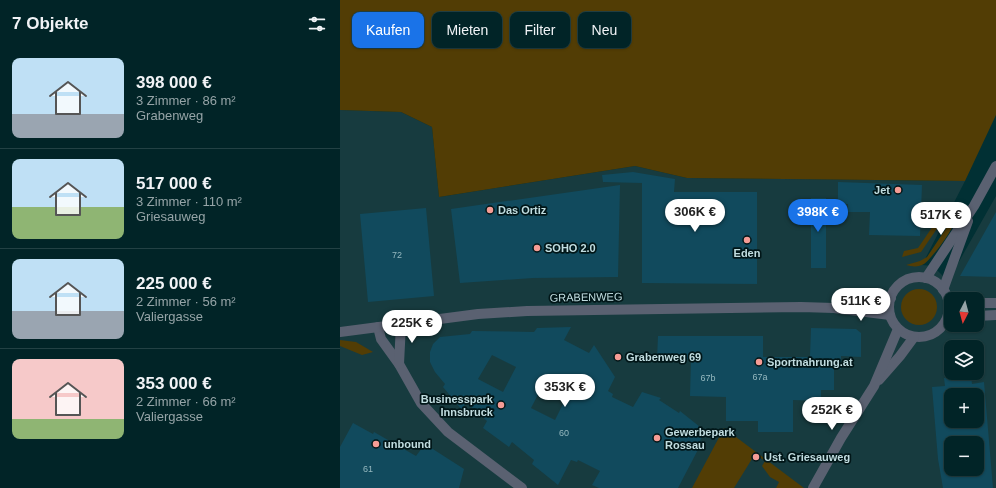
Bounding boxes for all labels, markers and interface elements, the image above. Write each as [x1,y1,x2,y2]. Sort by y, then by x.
chip: Kaufen [352,12,424,48]
chip: Mieten [432,12,502,48]
chip: Filter [510,12,570,48]
chip: Neu [578,12,631,48]
icon: filters [306,13,328,35]
text: 7 Objekte [12,14,89,33]
text: 398 000 € [136,73,212,92]
icon: home [44,74,92,122]
text: 3 Zimmer · 86 m² [136,93,236,108]
text: Grabenweg [136,108,203,123]
text: 517 000 € [136,174,212,193]
icon: home [44,175,92,223]
place label: Jet [874,184,890,196]
marker: Jet [893,185,903,195]
text: 3 Zimmer · 110 m² [136,194,242,209]
pin: 306K € [662,199,728,233]
pin: 398K € [785,199,851,233]
pin: 517K € [908,202,974,236]
place label: Das Ortiz [498,204,547,216]
text: 306K € [674,204,716,219]
text: 398K € [797,204,839,219]
marker: Das Ortiz [485,205,495,215]
text: 517K € [920,207,962,222]
text: Griesauweg [136,209,205,224]
marker: Eden [742,235,752,245]
place label: SOHO 2.0 [545,242,596,254]
marker: SOHO 2.0 [532,243,542,253]
place label: Eden [734,247,761,259]
house number: 72 [392,250,402,260]
text: 225 000 € [136,274,212,293]
icon: home [44,275,92,323]
pin: 511K € [828,288,894,322]
street label: GRABENWEG [550,290,622,304]
north arrow [944,292,984,332]
map controls [944,292,984,476]
text: 511K € [840,293,882,308]
text: 2 Zimmer · 56 m² [136,294,236,309]
text: Valiergasse [136,309,203,324]
pin: 225K € [379,310,445,344]
text: 225K € [391,315,433,330]
button: layers [944,340,984,380]
place label: Grabenweg 69 [626,351,701,363]
marker: Grabenweg 69 [613,352,623,362]
place label: Sportnahrung.at [767,356,853,368]
marker: Sportnahrung.at [754,357,764,367]
house number: 67a [752,372,768,382]
house number: 67b [700,373,716,383]
text: 353 000 € [136,374,212,393]
pin: 353K € [532,374,598,408]
icon: home [44,375,92,423]
text: 353K € [544,379,586,394]
button: + [944,388,984,428]
place label: Businesspark Innsbruck [421,393,494,418]
text: 2 Zimmer · 66 m² [136,394,236,409]
pin: 252K € [799,397,865,431]
marker: Businesspark Innsbruck [496,400,506,410]
text: 252K € [811,402,853,417]
text: Valiergasse [136,409,203,424]
place label: Gewerbepark Rossau [665,426,736,451]
house number: 60 [559,428,569,438]
marker: Gewerbepark Rossau [652,433,662,443]
button: − [944,436,984,476]
place label: unbound [384,438,431,450]
marker: unbound [371,439,381,449]
place label: Ust. Griesauweg [764,451,850,463]
marker: Ust. Griesauweg [751,452,761,462]
house number: 61 [363,464,373,474]

